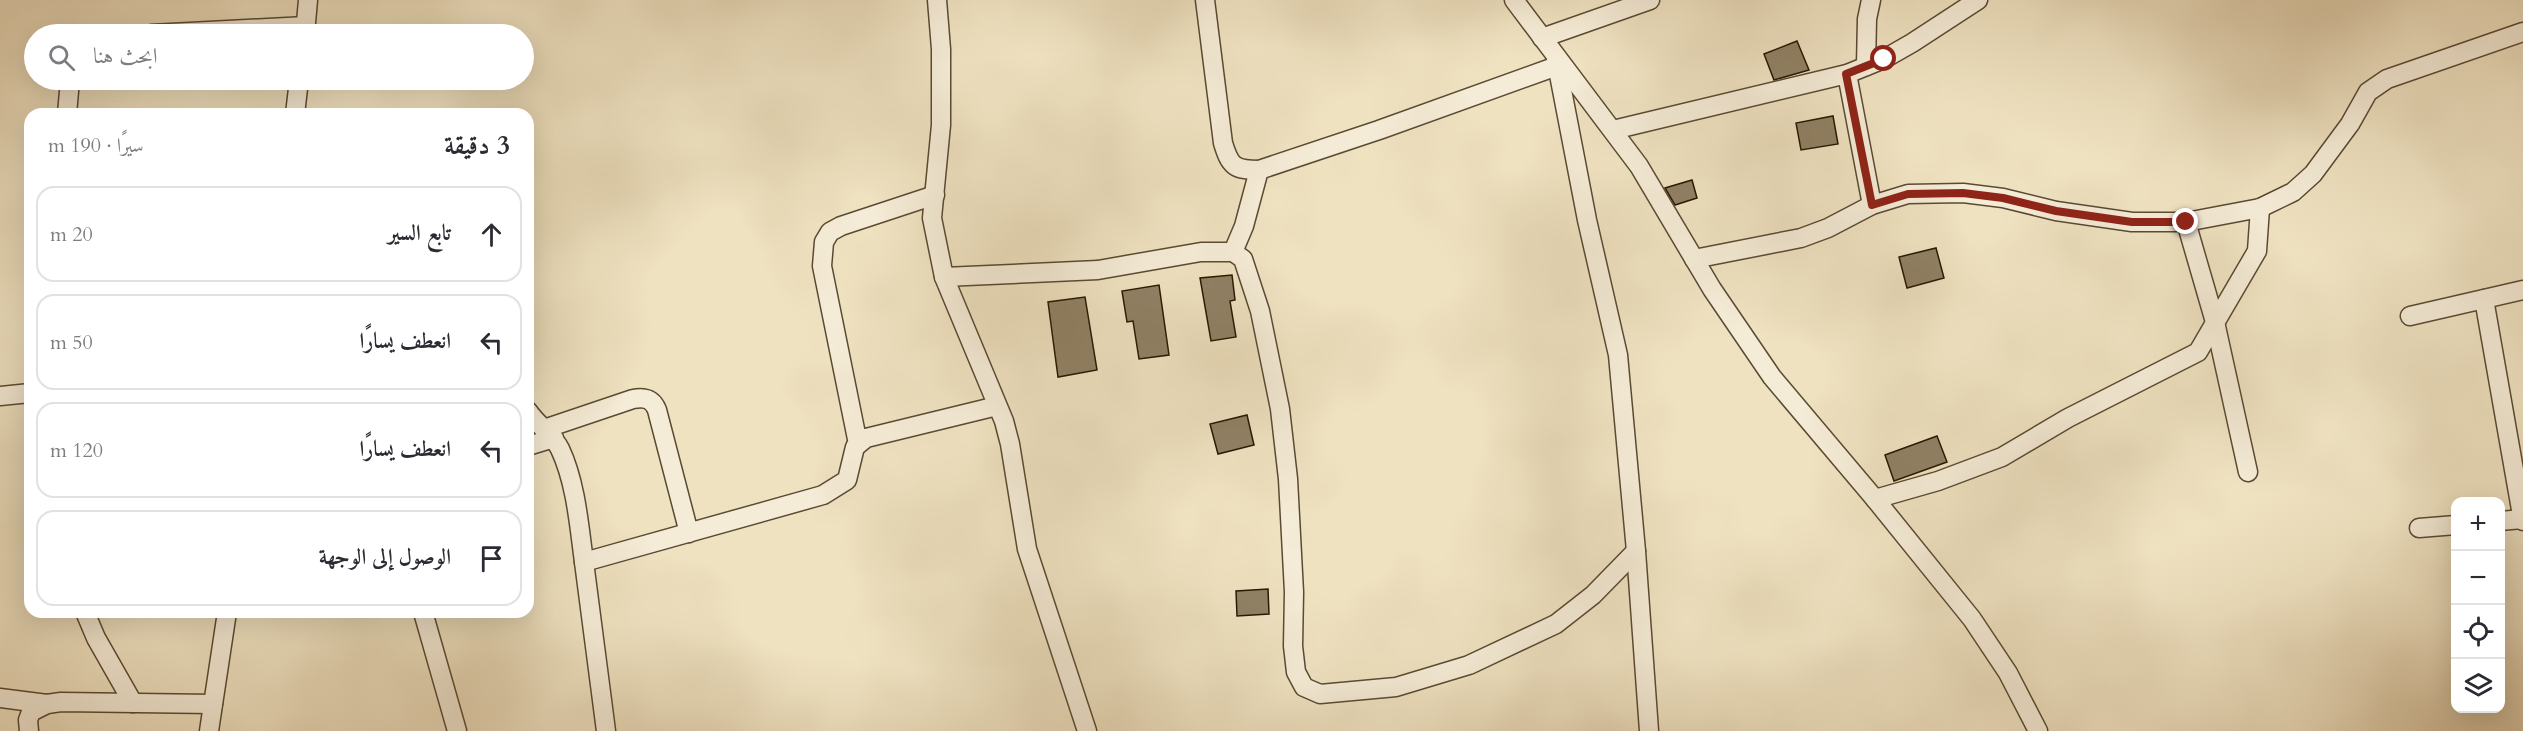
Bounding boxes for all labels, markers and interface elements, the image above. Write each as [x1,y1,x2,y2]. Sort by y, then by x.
search box [24,24,534,90]
icon: search [45,41,78,74]
text: ابحث هنا [93,41,158,71]
route start [1870,45,1896,71]
text: 3 دقيقة [444,128,510,163]
text: سيرًا · 190 m [48,132,144,159]
route end [2172,208,2198,234]
text: تابع السير [388,218,451,248]
icon: ahead [475,218,508,251]
text: 20 m [50,221,93,248]
text: انعطف يسارًا [360,326,451,356]
icon: left [475,326,508,359]
text: 50 m [50,329,93,356]
text: انعطف يسارًا [360,434,451,464]
icon: left [475,434,508,467]
text: 120 m [50,437,103,464]
map controls [2451,497,2505,713]
button: + [2451,497,2505,551]
text: الوصول إلى الوجهة [319,542,451,572]
icon: arrive [475,542,508,575]
button: − [2451,551,2505,605]
button: locate [2451,605,2505,659]
button: layers [2451,659,2505,713]

